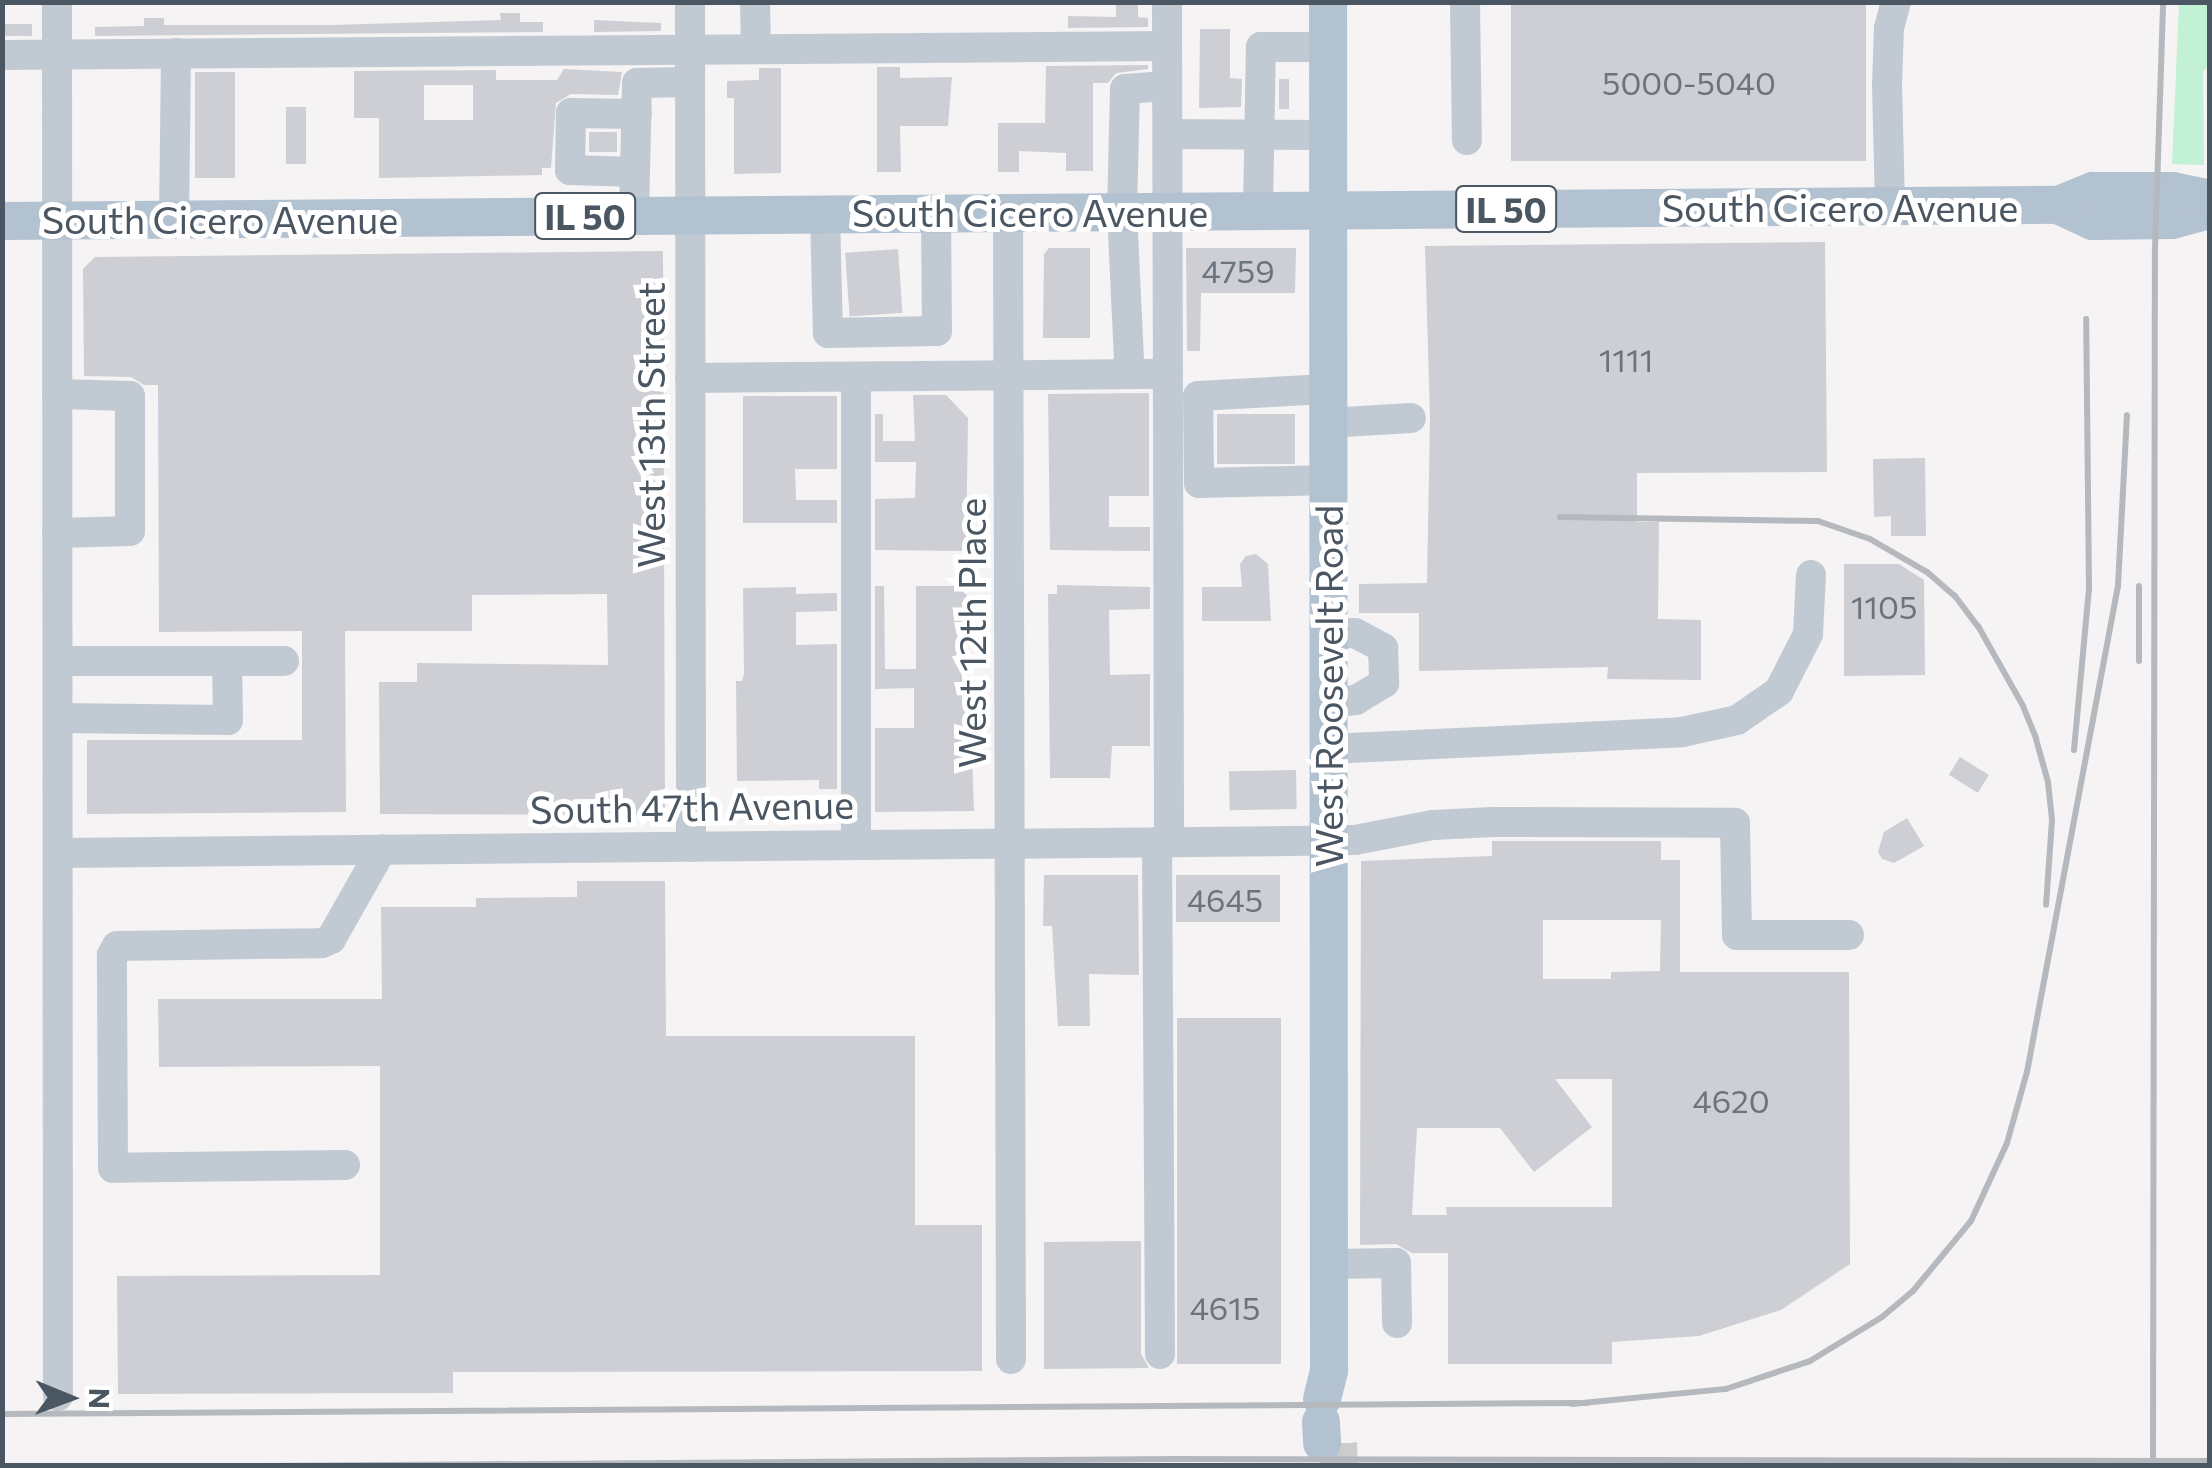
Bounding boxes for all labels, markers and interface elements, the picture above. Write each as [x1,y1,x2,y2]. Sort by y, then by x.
house number: 5000-5040 [1602,63,1776,101]
road number: IL 50 [1454,179,1558,239]
street label: South Cicero Avenue [1662,184,2018,230]
road number: IL 50 [532,186,638,246]
street label: South Cicero Avenue [852,189,1208,235]
street label: South Cicero Avenue [42,196,398,242]
house number: 4759 [1201,251,1275,289]
street label: West 13th Street [627,282,673,568]
house number: 1111 [1599,340,1653,378]
street label: West 12th Place [948,498,994,768]
street label: West Roosevelt Road [1305,505,1351,867]
house number: 1105 [1851,587,1917,625]
street label: South 47th Avenue [529,780,855,832]
house number: 4645 [1187,880,1263,918]
house number: 4620 [1692,1081,1770,1119]
house number: 4615 [1190,1288,1260,1326]
north arrow [20,1348,120,1448]
text: N [83,1388,117,1409]

